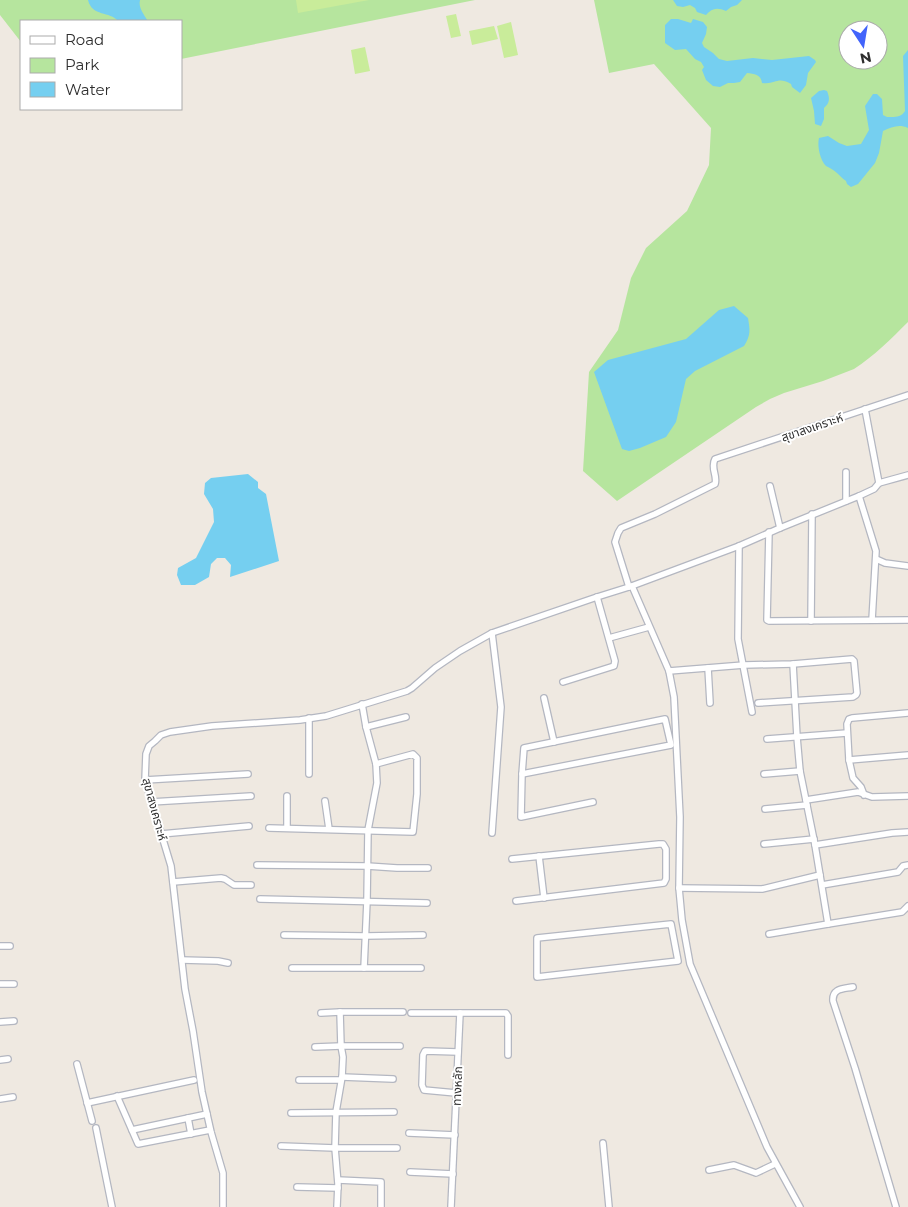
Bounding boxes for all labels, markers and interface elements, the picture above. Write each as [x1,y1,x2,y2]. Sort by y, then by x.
legend [20,20,182,110]
north arrow [838,20,888,70]
text: Road [65,30,104,49]
text: N [858,48,873,68]
text: Park [65,55,99,74]
text: Water [65,80,111,99]
street label: สุขาสงเคราะห์ [779,409,845,445]
street label: สุขาสงเคราะห์ [139,776,171,842]
street label: ทางหลัก [449,1066,465,1106]

